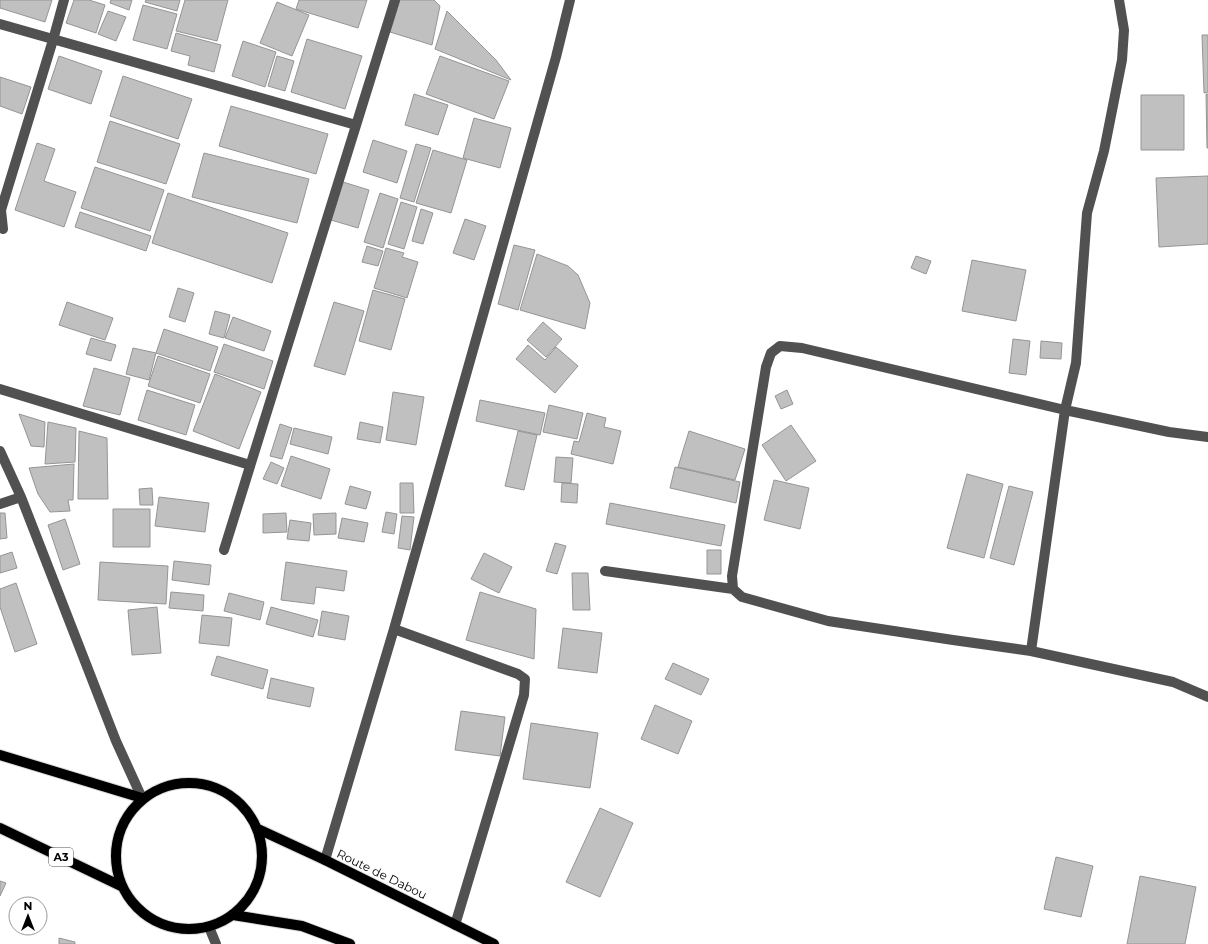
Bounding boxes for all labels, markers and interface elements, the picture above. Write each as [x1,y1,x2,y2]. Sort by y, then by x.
street label: Route de Dabou [334,846,430,902]
road number: A3 [49,848,73,866]
north arrow [8,896,48,936]
text: N [24,899,32,913]

